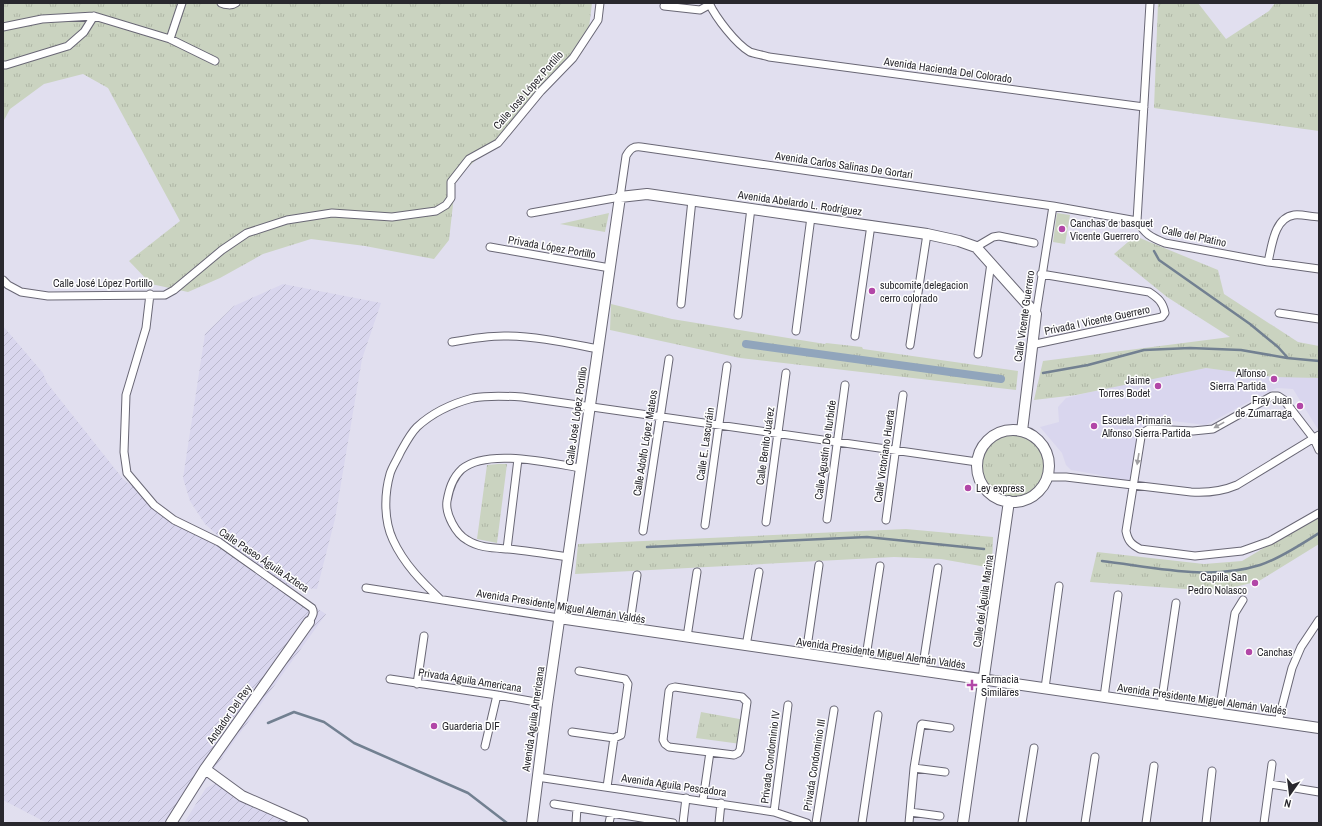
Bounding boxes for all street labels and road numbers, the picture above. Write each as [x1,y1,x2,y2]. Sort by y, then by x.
street label: Calle José López Portillo [490,48,566,132]
street label: Avenida Hacienda Del Colorado [882,54,1013,86]
street label: Avenida Carlos Salinas De Gortari [773,148,914,182]
street label: Avenida Abelardo L. Rodríguez [736,187,863,219]
street label: Calle del Platino [1160,222,1228,250]
street label: Privada López Portillo [507,232,597,262]
street label: Calle Vicente Guerrero [1011,269,1037,363]
street label: Calle José López Portillo [53,276,153,290]
street label: Privada I Vicente Guerrero [1043,302,1151,338]
street label: Calle José López Portillo [562,366,590,466]
street label: Calle Adolfo López Mateos [630,388,660,497]
street label: Calle Agustín De Iturbide [811,399,839,501]
street label: Calle Benito Juárez [753,406,777,486]
street label: Calle E. Lascuráin [693,407,717,481]
street label: Calle Victoriano Huerta [871,409,897,503]
street label: Calle Paseo Águila Azteca [216,525,312,595]
street label: Calle del Águila Marina [970,554,996,648]
street label: Avenida Presidente Miguel Alemán Valdés [475,586,647,626]
street label: Avenida Presidente Miguel Alemán Valdés [795,634,967,672]
street label: Privada Aguila Americana [417,665,523,695]
street label: Avenida Aguila Americana [519,665,547,774]
street label: Avenida Presidente Miguel Alemán Valdés [1116,680,1288,718]
street label: Andador Del Rey [203,681,255,747]
street label: Privada Condominio IV [757,710,783,804]
street label: Privada Condominio III [800,718,828,812]
street label: Avenida Aguila Pescadora [619,771,728,799]

